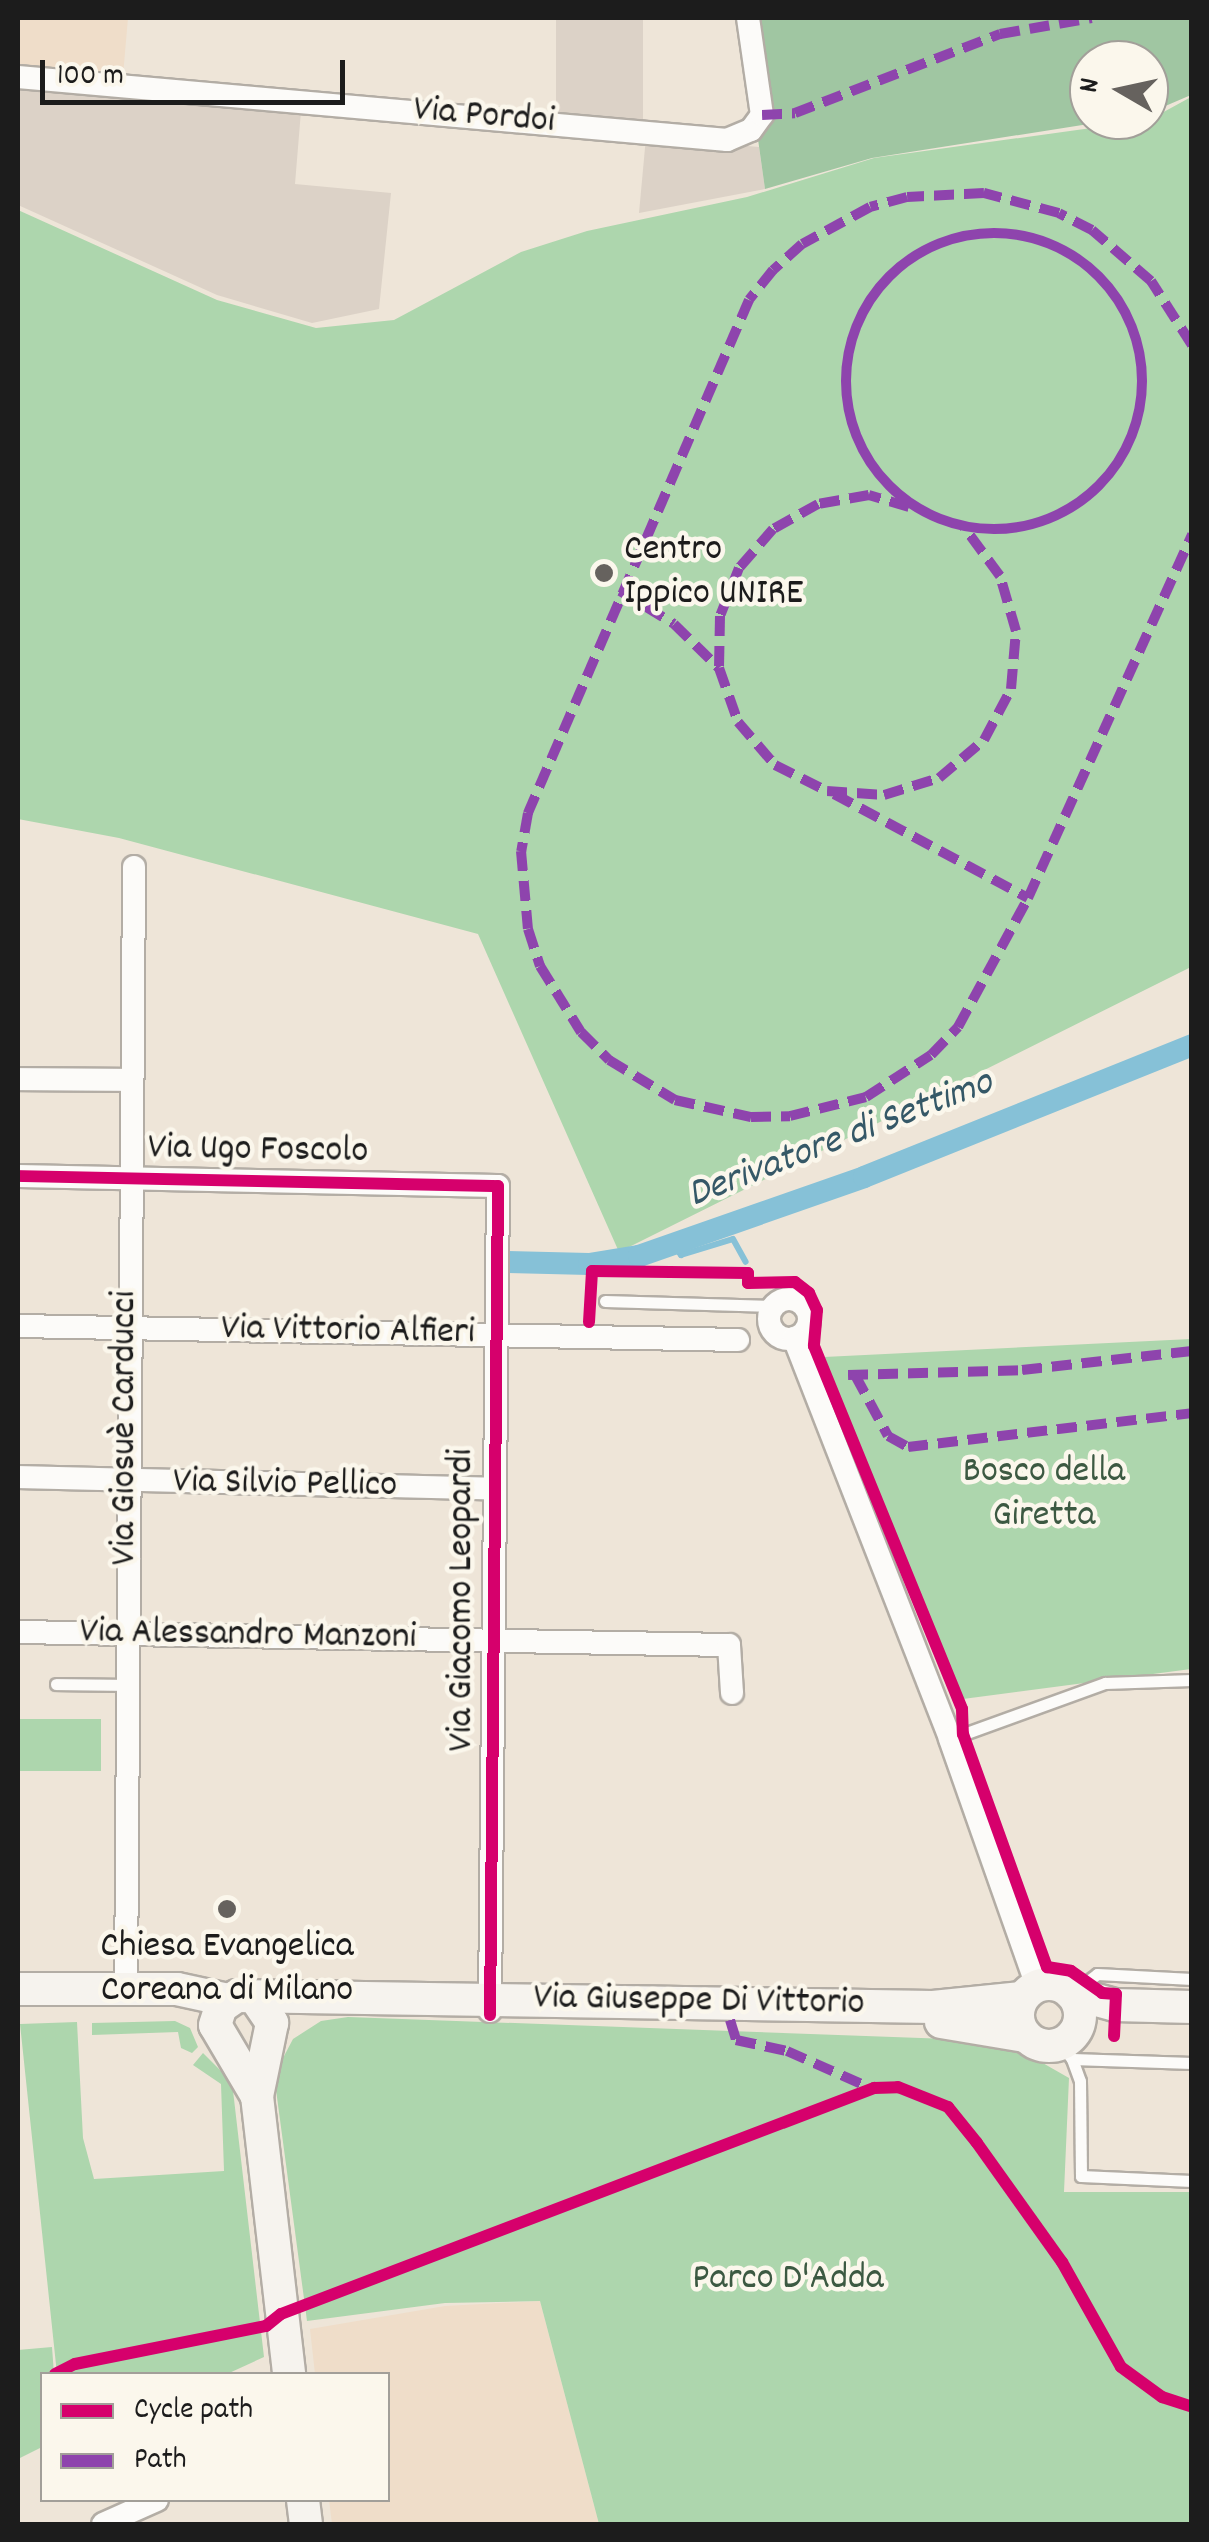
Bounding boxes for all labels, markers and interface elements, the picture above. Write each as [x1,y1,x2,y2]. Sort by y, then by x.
scale bar [45,40,350,102]
north arrow [1069,40,1169,140]
text: 100 m [57,56,124,99]
text: N [1071,76,1112,96]
street label: Via Pordoi [411,88,557,146]
place label: Centro Ippico UNIRE [624,528,803,618]
marker: Centro Ippico UNIRE [593,562,615,584]
water label: Derivatore di Settimo [682,1061,1000,1221]
street label: Via Ugo Foscolo [147,1126,369,1176]
street label: Via Giosuè Carducci [103,1291,149,1565]
street label: Via Vittorio Alfieri [221,1307,475,1357]
street label: Via Giacomo Leopardi [440,1448,486,1752]
park label: Bosco della Giretta [963,1450,1125,1540]
street label: Via Silvio Pellico [173,1460,397,1510]
street label: Via Alessandro Manzoni [79,1610,417,1662]
marker: Chiesa Evangelica Coreana di Milano [216,1898,238,1920]
place label: Chiesa Evangelica Coreana di Milano [100,1925,354,2015]
street label: Via Giuseppe Di Vittorio [533,1976,865,2028]
park label: Parco D'Adda [692,2257,884,2303]
legend [40,2372,390,2502]
text: Cycle path [134,2390,253,2433]
text: Path [134,2440,187,2483]

